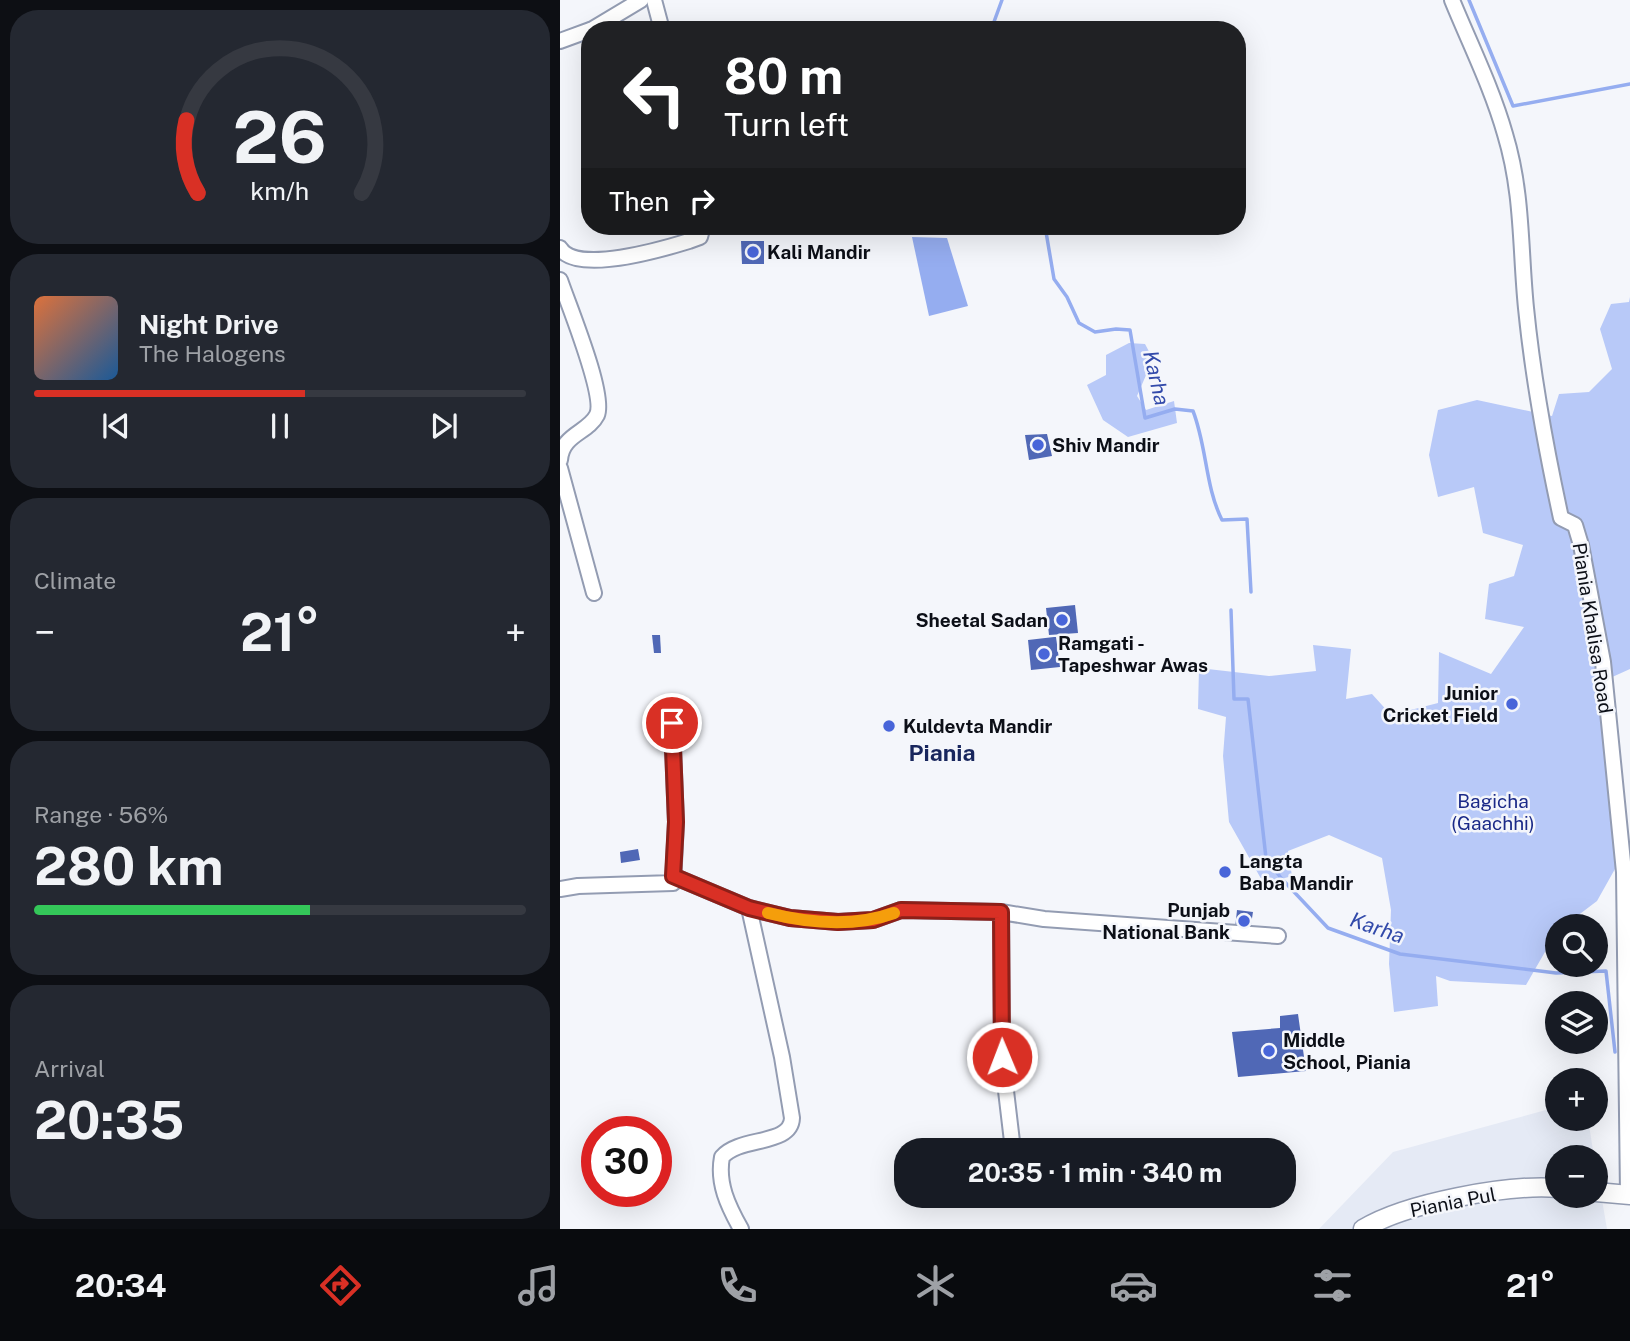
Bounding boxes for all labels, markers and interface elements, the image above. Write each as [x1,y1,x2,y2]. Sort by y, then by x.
text: 80 m [724,47,843,105]
icon: left [609,49,700,140]
text: 26 [233,94,327,179]
text: Turn left [724,106,849,143]
text: km/h [251,176,309,206]
icon: right [683,182,721,220]
text: Then [609,186,669,217]
place label: Kali Mandir [767,241,871,263]
marker: Kali Mandir [745,244,761,260]
text: Night Drive [139,309,279,340]
text: The Halogens [139,340,286,367]
water label: Karha [1138,348,1175,408]
icon: previous [97,407,135,445]
icon: pause [261,407,299,445]
icon: next [425,407,463,445]
place label: Shiv Mandir [1052,434,1160,456]
marker: Shiv Mandir [1030,437,1046,453]
street label: Piania Khalisa Road [1569,541,1617,715]
text: Climate [34,567,116,594]
text: 21° [240,602,320,663]
place label: Sheetal Sadan [915,609,1048,631]
text: − [34,610,55,655]
text: + [505,610,526,655]
marker: Sheetal Sadan [1054,612,1070,628]
place label: Ramgati - Tapeshwar Awas [1058,632,1208,676]
marker: Ramgati - Tapeshwar Awas [1036,646,1052,662]
place label: Junior Cricket Field [1383,682,1498,726]
pin [642,693,702,753]
marker: Junior Cricket Field [1504,696,1520,712]
icon: arrive [653,704,691,742]
place label: Kuldevta Mandir [903,715,1053,737]
marker: Kuldevta Mandir [881,718,897,734]
district label: Piania [909,739,976,766]
park label: Bagicha (Gaachhi) [1451,790,1535,834]
text: Range · 56% [34,801,168,828]
text: 280 km [34,836,224,897]
place label: Langta Baba Mandir [1239,850,1354,894]
marker: Langta Baba Mandir [1217,864,1233,880]
place label: Punjab National Bank [1102,899,1230,943]
water label: Karha [1347,907,1408,948]
marker: Punjab National Bank [1236,913,1252,929]
map controls [1545,914,1608,1208]
button: search [1545,914,1608,977]
button: layers [1545,991,1608,1054]
position arrow [965,1020,1039,1094]
place label: Middle School, Piania [1283,1029,1411,1073]
marker: Middle School, Piania [1261,1043,1277,1059]
text: Arrival [34,1055,105,1082]
button: + [1545,1068,1608,1131]
text: 20:35 [34,1090,184,1151]
speed limit sign: 30 [581,1116,672,1207]
button: − [1545,1145,1608,1208]
text: 20:35 · 1 min · 340 m [968,1157,1222,1188]
street label: Piania Pul [1408,1183,1498,1221]
icon: directions [316,1261,365,1310]
icon: music [514,1261,563,1310]
icon: phone [713,1261,762,1310]
icon: climate [911,1261,960,1310]
icon: car [1109,1261,1158,1310]
icon: filters [1308,1261,1357,1310]
text: 20:34 [75,1267,166,1304]
text: 21° [1506,1267,1555,1304]

